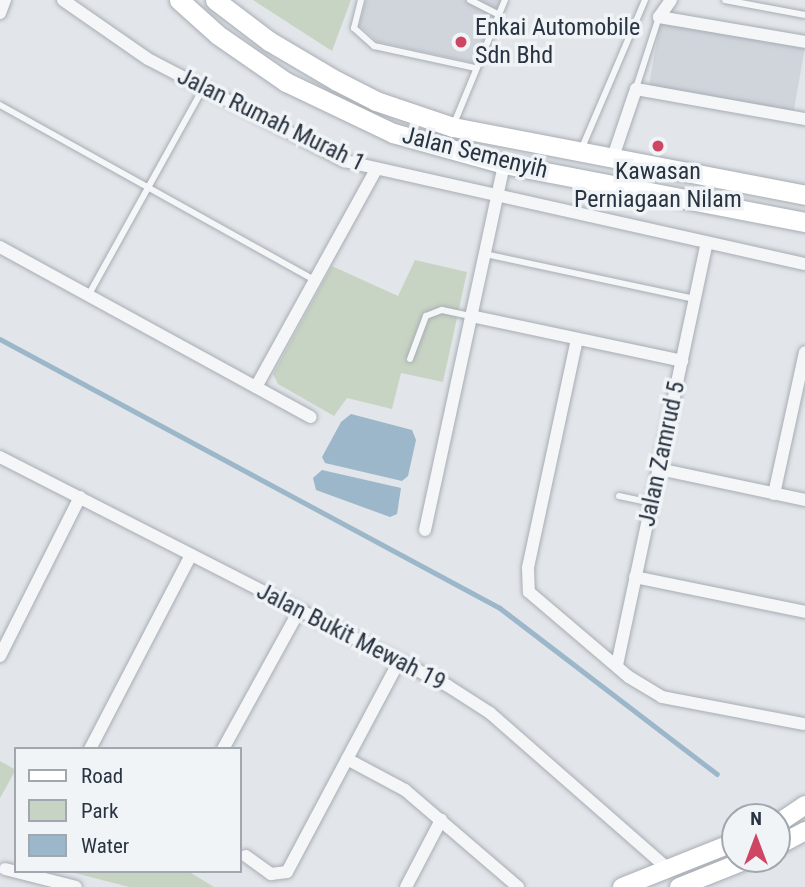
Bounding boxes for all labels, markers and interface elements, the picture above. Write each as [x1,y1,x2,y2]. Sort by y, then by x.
place label: Enkai Automobile Sdn Bhd [475,14,640,70]
marker: Enkai Automobile Sdn Bhd [453,34,469,50]
street label: Jalan Rumah Murah 1 [172,62,370,178]
street label: Jalan Semenyih [399,121,551,185]
marker: Kawasan Perniagaan Nilam [650,138,666,154]
place label: Kawasan Perniagaan Nilam [574,158,742,214]
street label: Jalan Zamrud 5 [633,379,691,529]
street label: Jalan Bukit Mewah 19 [252,577,450,697]
legend [14,747,242,873]
text: Road [81,764,123,788]
text: Park [81,799,118,823]
north arrow [721,803,791,873]
text: N [750,807,762,830]
text: Water [81,834,129,858]

